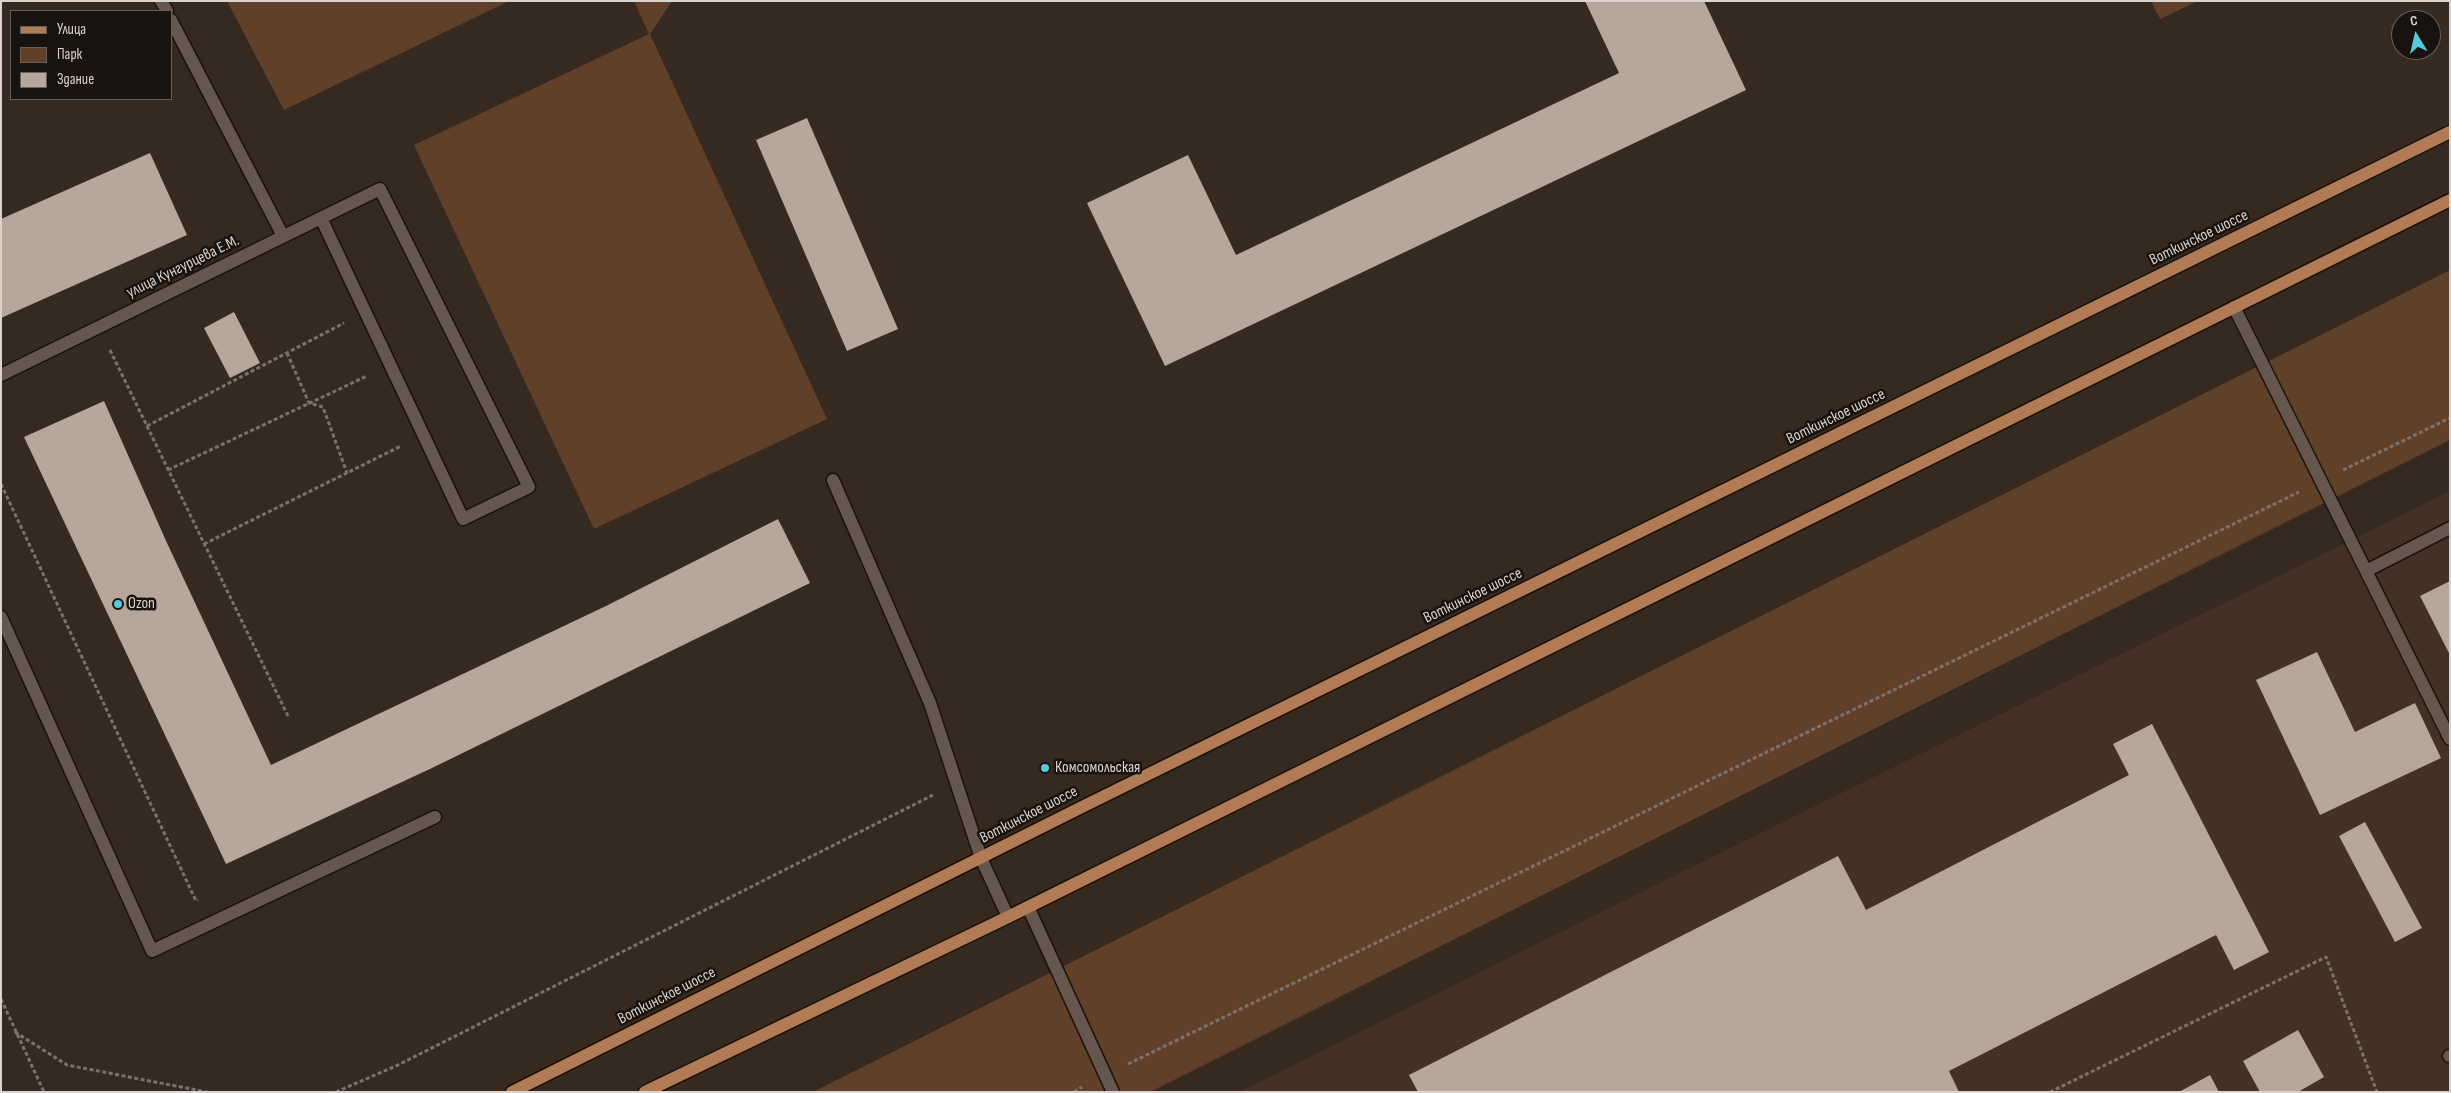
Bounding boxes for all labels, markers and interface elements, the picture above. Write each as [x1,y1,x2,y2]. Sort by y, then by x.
legend [10,10,172,100]
north arrow [2391,10,2441,60]
text: С [2409,12,2419,30]
text: Улица [57,20,86,39]
text: Парк [57,45,82,64]
text: Здание [57,70,94,89]
street label: Воткинское шоссе [2147,206,2251,270]
street label: улица Кунгурцева Е.М. [124,231,242,303]
street label: Воткинское шоссе [1784,385,1888,449]
street label: Воткинское шоссе [1421,564,1525,628]
place label: Ozon [128,594,155,614]
marker: Ozon [112,598,124,610]
place label: Комсомольская [1055,758,1140,778]
marker: Комсомольская [1039,762,1051,774]
street label: Воткинское шоссе [977,782,1081,848]
street label: Воткинское шоссе [615,963,719,1029]

